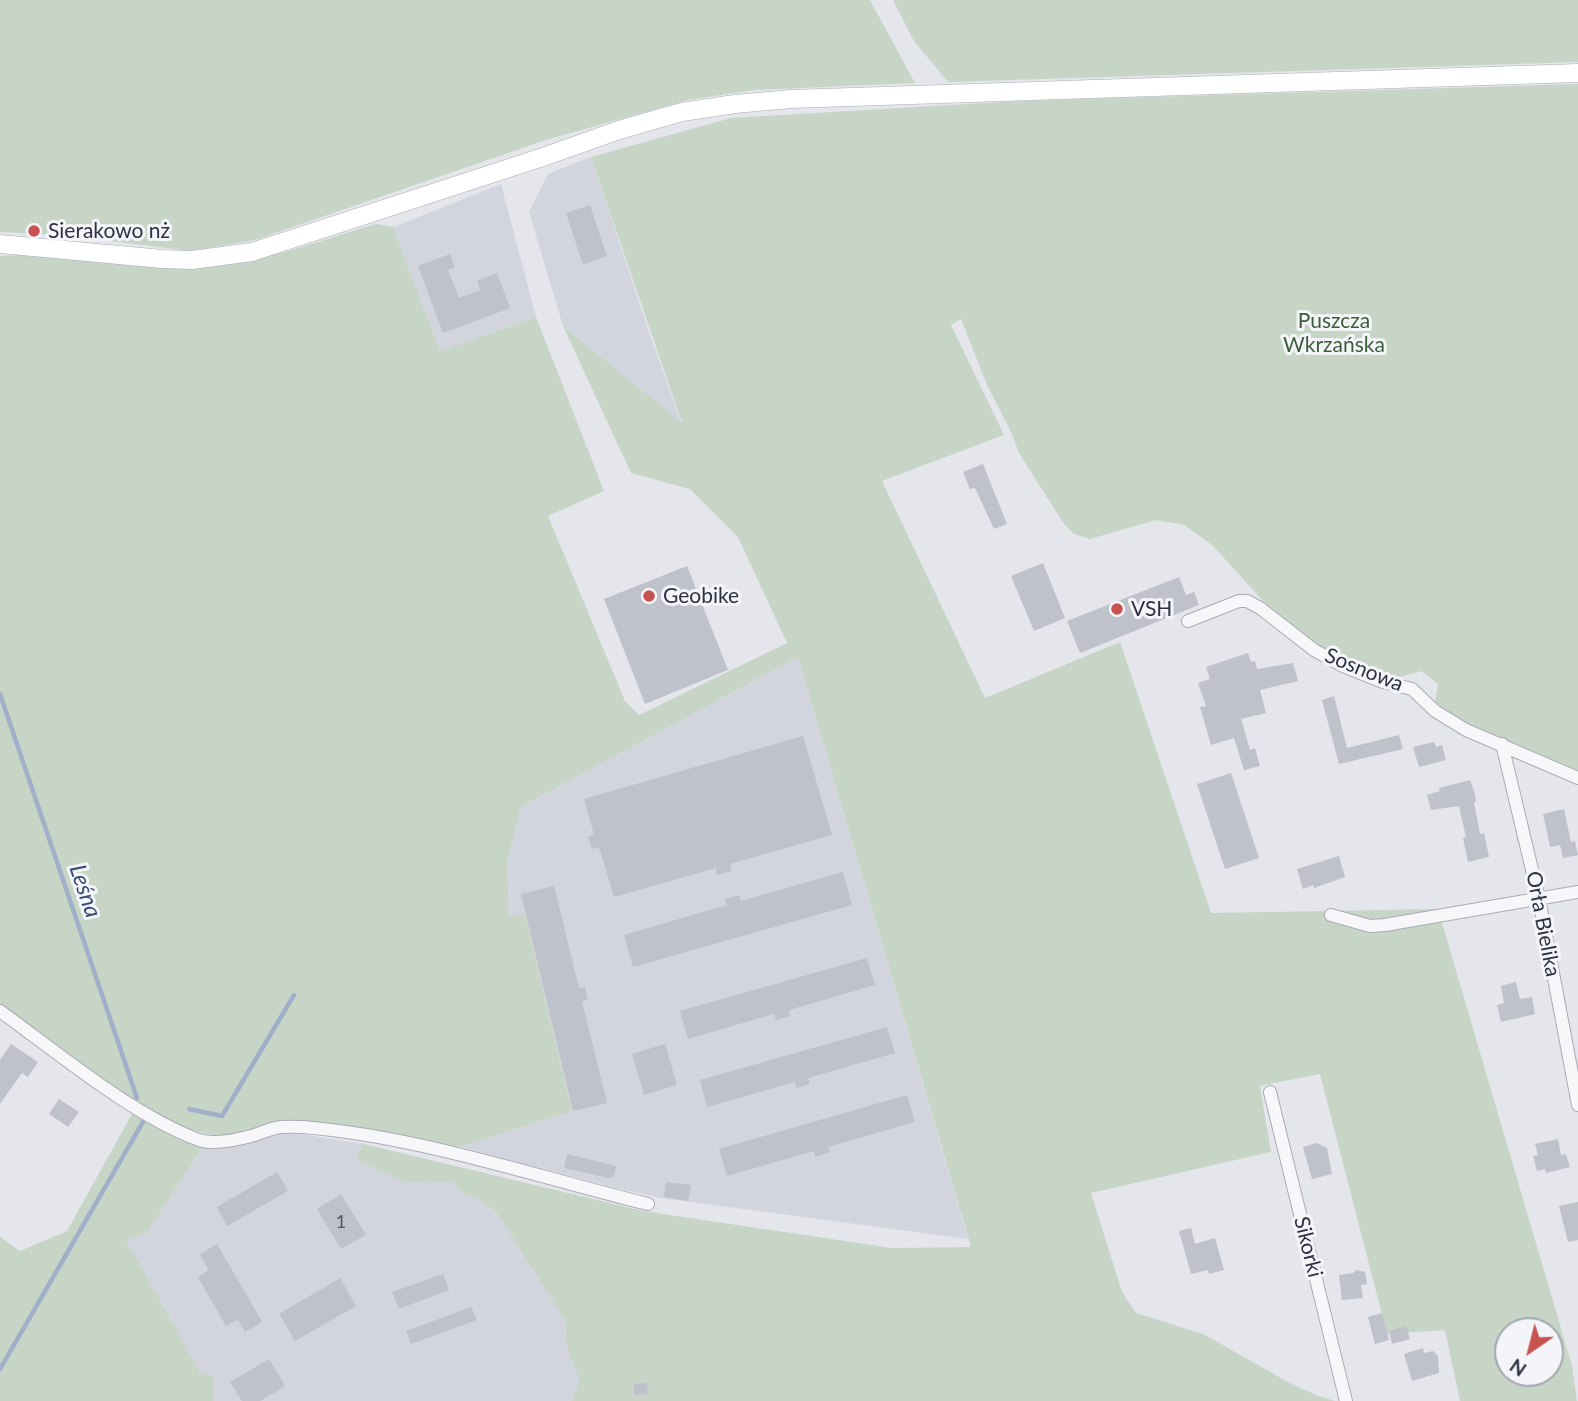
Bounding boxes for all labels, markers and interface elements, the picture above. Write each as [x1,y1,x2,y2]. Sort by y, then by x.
place label: Sierakowo nż [48,218,170,244]
marker: Sierakowo nż [26,223,42,239]
park label: Puszcza Wkrzańska [1283,308,1385,358]
place label: Geobike [663,583,739,609]
marker: Geobike [641,588,657,604]
place label: VSH [1131,596,1172,622]
marker: VSH [1109,601,1125,617]
street label: Sosnowa [1321,643,1407,697]
water label: Leśna [63,861,107,921]
street label: Orła Bielika [1520,869,1566,979]
house number: 1 [336,1211,346,1233]
street label: Sikorki [1288,1214,1328,1280]
north arrow [1494,1317,1564,1387]
text: N [1505,1354,1530,1382]

